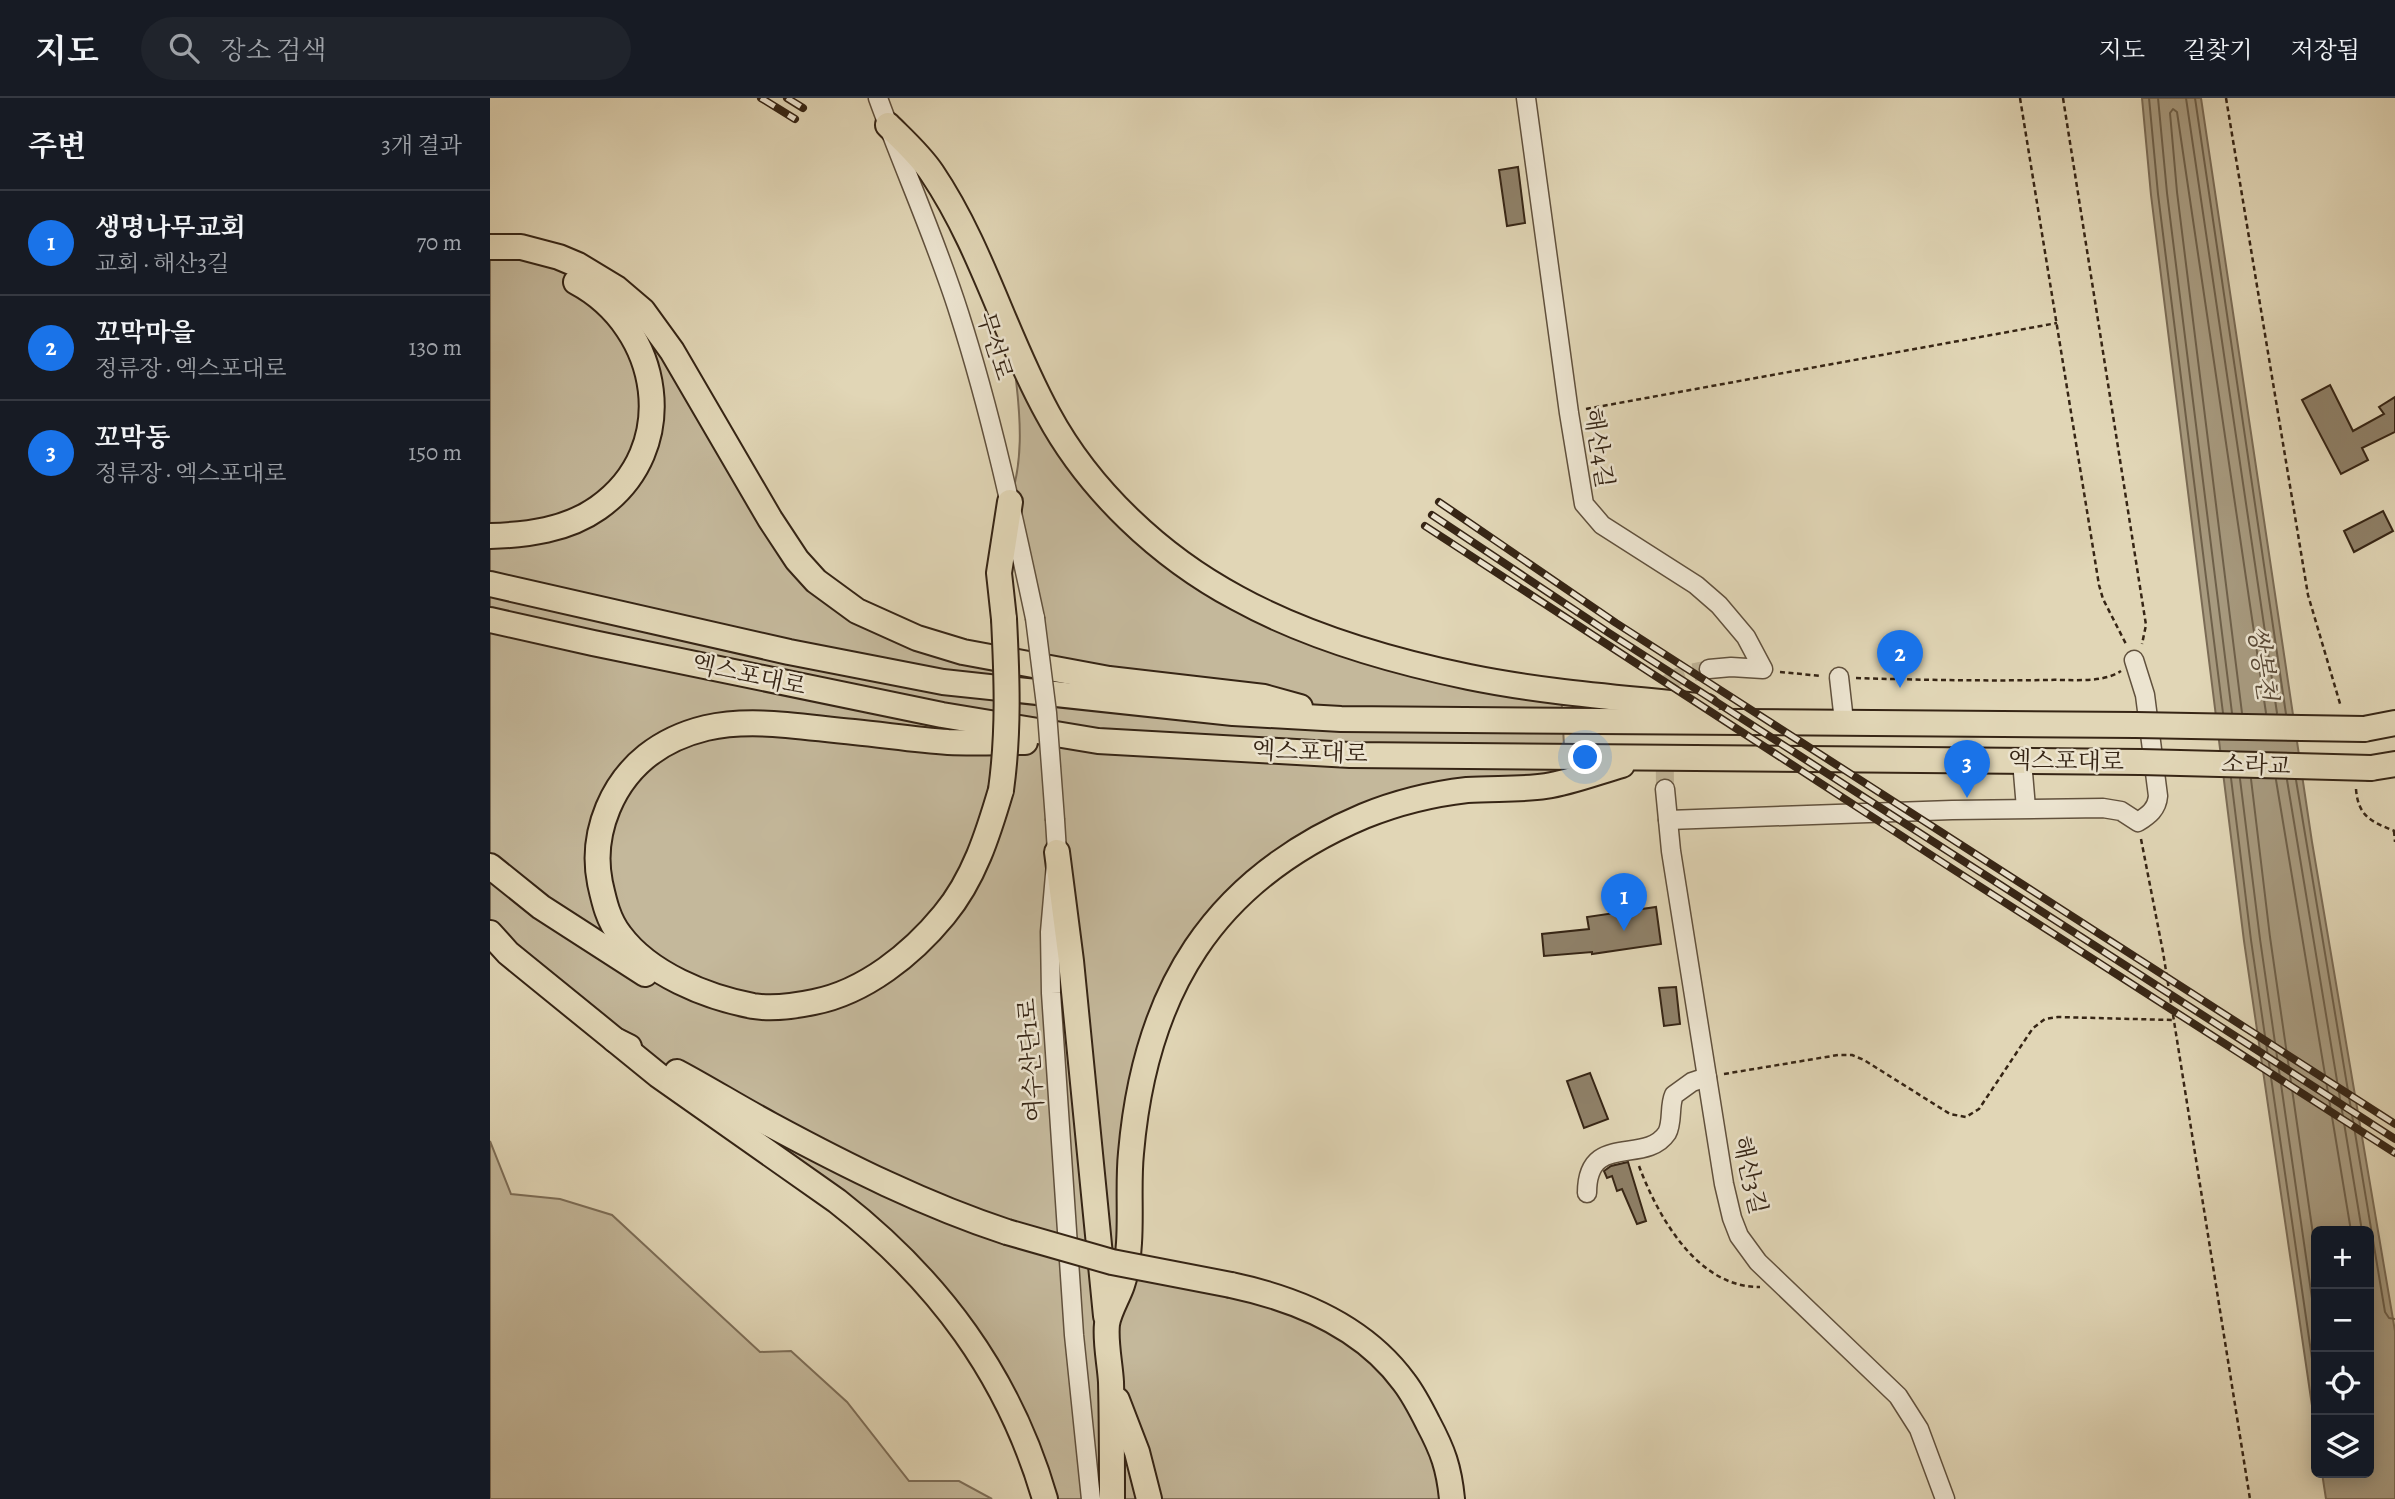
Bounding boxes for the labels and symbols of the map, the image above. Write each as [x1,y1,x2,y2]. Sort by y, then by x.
street label: 무선로 [970,308,1020,384]
street label: 해산4길 [1577,406,1621,490]
water label: 쌍봉천 [2240,623,2285,705]
pin: 2 [1877,630,1923,688]
street label: 엑스포대로 [689,647,809,703]
street label: 엑스포대로 [1252,734,1368,770]
your location [1568,740,1602,774]
pin: 3 [1944,740,1990,798]
street label: 엑스포대로 [2008,744,2124,778]
street label: 소라교 [2221,748,2291,782]
pin: 1 [1601,873,1647,931]
street label: 여수산단1로 [1011,997,1051,1123]
street label: 해산3길 [1725,1133,1775,1217]

